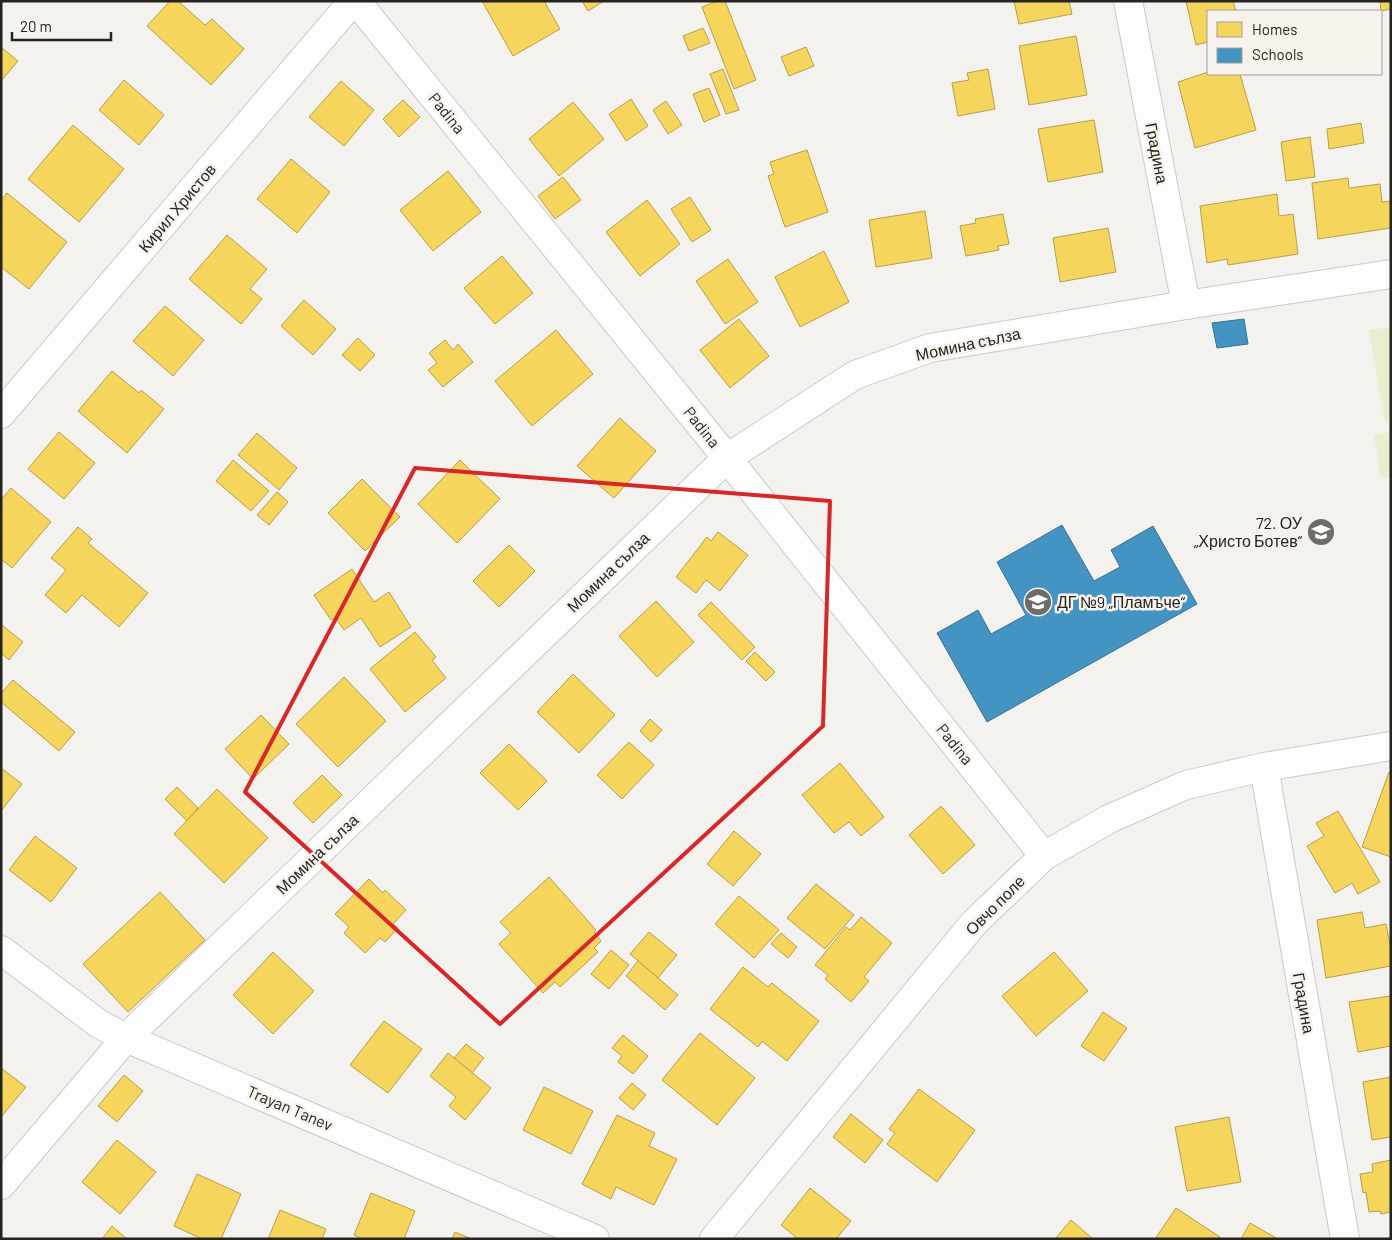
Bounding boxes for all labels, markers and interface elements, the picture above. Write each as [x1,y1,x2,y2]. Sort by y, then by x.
scale bar [12,10,111,42]
legend [1207,10,1382,75]
text: 20 m [20,17,52,35]
text: Homes [1252,20,1297,38]
text: Schools [1252,45,1304,63]
street label: Padina [425,88,470,137]
street label: Градина [1142,121,1173,185]
street label: Кирил Христов [134,160,219,256]
street label: Момина сълза [914,323,1022,364]
street label: Padina [680,402,725,451]
place label: 72. ОУ „Христо Ботев“ [1194,513,1303,550]
school or university icon: 72. ОУ „Христо Ботев“ [1306,517,1336,547]
street label: Момина сълза [563,528,653,616]
school or university icon: ДГ №9 „Пламъче“ [1023,587,1053,617]
place label: ДГ №9 „Пламъче“ [1057,592,1186,611]
street label: Padina [933,719,978,768]
street label: Момина сълза [272,810,362,898]
street label: Овчо поле [961,871,1028,938]
street label: Градина [1290,971,1319,1035]
street label: Trayan Tanev [245,1081,336,1134]

